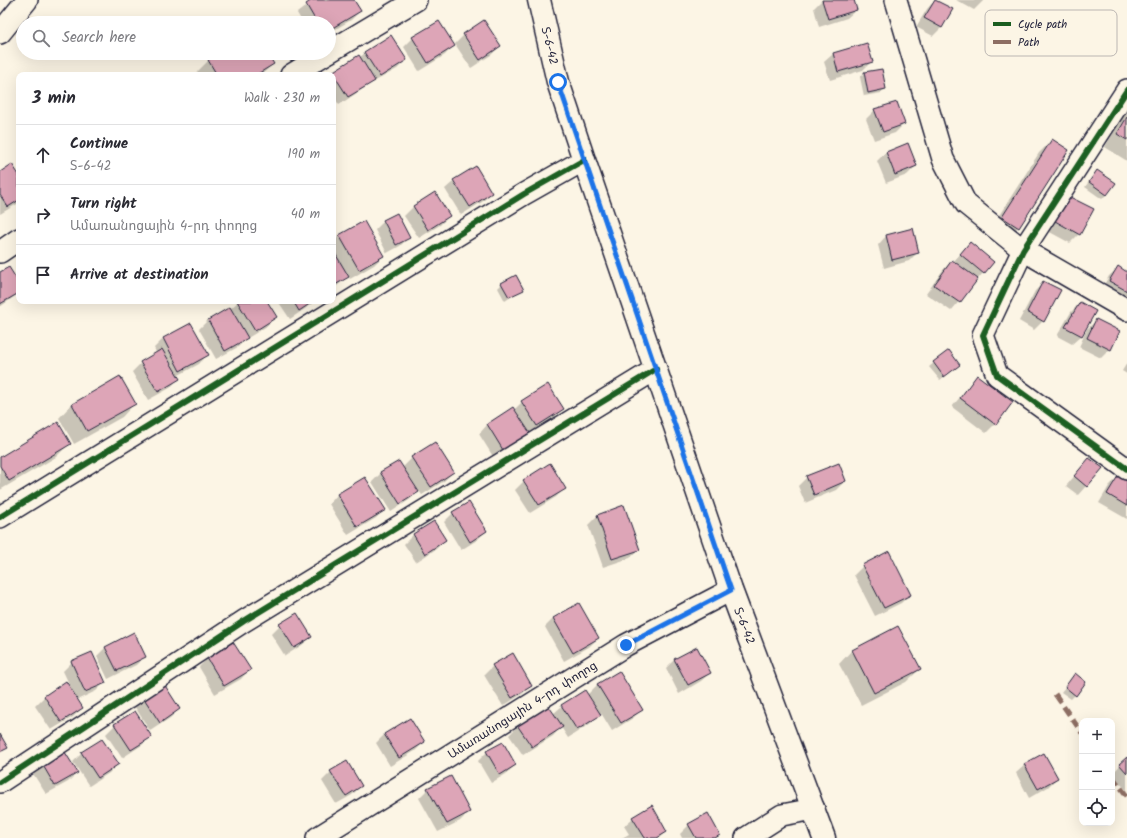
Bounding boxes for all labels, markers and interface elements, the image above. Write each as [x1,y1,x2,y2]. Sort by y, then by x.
legend [985,10,1117,56]
search box [16,16,336,60]
text: Cycle path [1018,16,1067,34]
street label: Տ-6-42 [536,25,563,67]
text: Search here [62,26,136,50]
icon: search [30,27,52,49]
text: Path [1018,34,1039,52]
route start [549,73,567,91]
text: 3 min [32,85,76,112]
text: Walk · 230 m [244,88,320,109]
text: Continue [70,132,128,156]
icon: ahead [32,144,54,166]
text: 190 m [288,144,320,165]
text: Տ-6-42 [70,156,111,177]
text: Turn right [70,192,137,216]
icon: right [32,204,54,226]
text: 40 m [291,204,320,225]
text: Ամառանոցային 4-րդ փողոց [70,216,257,237]
text: Arrive at destination [70,263,209,287]
icon: arrive [32,264,54,286]
street label: Տ-6-42 [729,605,760,647]
route end [617,636,635,654]
street label: Ամառանոցային 4-րդ փողոց [444,656,601,764]
map controls [1079,718,1115,826]
button: + [1079,718,1115,754]
button: − [1079,754,1115,790]
button: locate [1079,790,1115,826]

